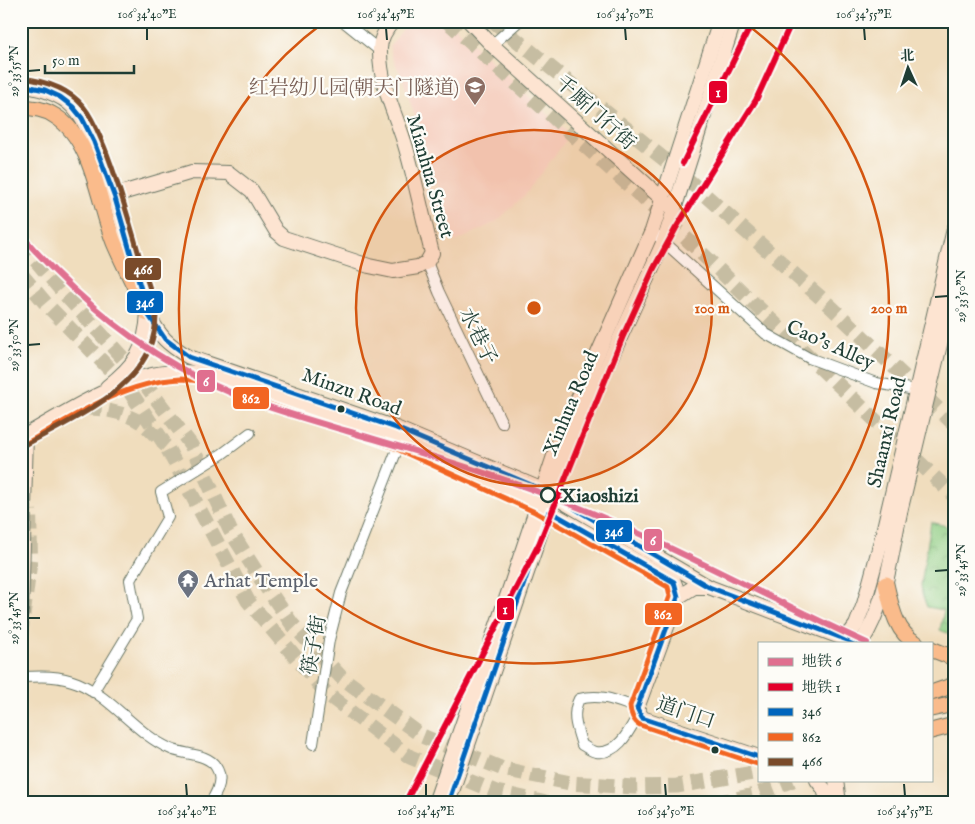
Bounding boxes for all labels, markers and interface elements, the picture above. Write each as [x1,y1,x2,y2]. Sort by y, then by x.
text: 106°34'40"E [118,7,176,22]
text: 106°34'45"E [357,7,415,22]
text: 106°34'50"E [596,7,654,22]
text: 106°34'55"E [836,7,892,22]
scale bar [45,42,134,74]
north arrow [882,42,932,92]
text: 29°33'55"N [7,44,22,97]
text: 北 [900,47,915,65]
text: 50 m [52,51,80,70]
street label: 千厮门行街 [549,70,641,156]
school or university icon: 红岩幼儿园(朝天门隧道) [463,75,487,106]
place label: 红岩幼儿园(朝天门隧道) [249,76,459,101]
line badge: 1 [708,80,728,104]
text: 1 [715,84,721,102]
street label: Mianhua Street [400,112,459,241]
line badge: 466 [124,257,162,281]
text: 466 [134,261,153,279]
text: 29°33'50"N [954,269,969,323]
line badge: 346 [126,290,164,314]
text: 346 [136,294,155,312]
centre of rings [525,299,543,317]
text: 100 m [694,299,730,318]
text: 200 m [871,299,908,318]
street label: 水巷子 [453,304,502,369]
street label: Cao's Alley [782,315,878,376]
text: 29°33'50"N [7,318,22,372]
street label: Xinhua Road [538,347,605,460]
street label: Minzu Road [298,363,405,422]
line badge: 6 [196,369,216,393]
text: 6 [203,373,210,391]
street label: Shaanxi Road [863,374,912,490]
line badge: 862 [232,386,270,410]
text: 862 [242,390,260,408]
unlabelled marker [336,404,346,414]
place label: Xiaoshizi [559,484,639,509]
marker: Xiaoshizi [540,487,556,503]
line badge: 346 [595,519,633,543]
text: 346 [605,523,624,541]
line badge: 6 [643,528,663,552]
text: 6 [650,532,657,550]
text: 29°33'45"N [954,543,969,597]
temple icon: Arhat Temple [176,568,200,599]
place label: Arhat Temple [203,569,318,594]
text: 29°33'45"N [7,591,22,645]
line badge: 1 [496,597,515,621]
text: 1 [502,601,508,619]
line badge: 862 [644,602,683,626]
text: 862 [654,606,672,624]
street label: 筷子街 [297,614,332,677]
legend [758,642,932,782]
text: 地铁 6 [802,652,842,671]
text: 地铁 1 [802,678,841,697]
street label: 道门口 [653,692,718,735]
text: 346 [802,702,822,721]
text: 862 [802,728,821,747]
unlabelled marker [710,745,720,755]
text: 466 [802,752,823,771]
text: 106°34'40"E [158,804,216,819]
text: 106°34'45"E [397,804,455,819]
text: 106°34'50"E [637,804,695,819]
text: 106°34'55"E [877,804,933,819]

